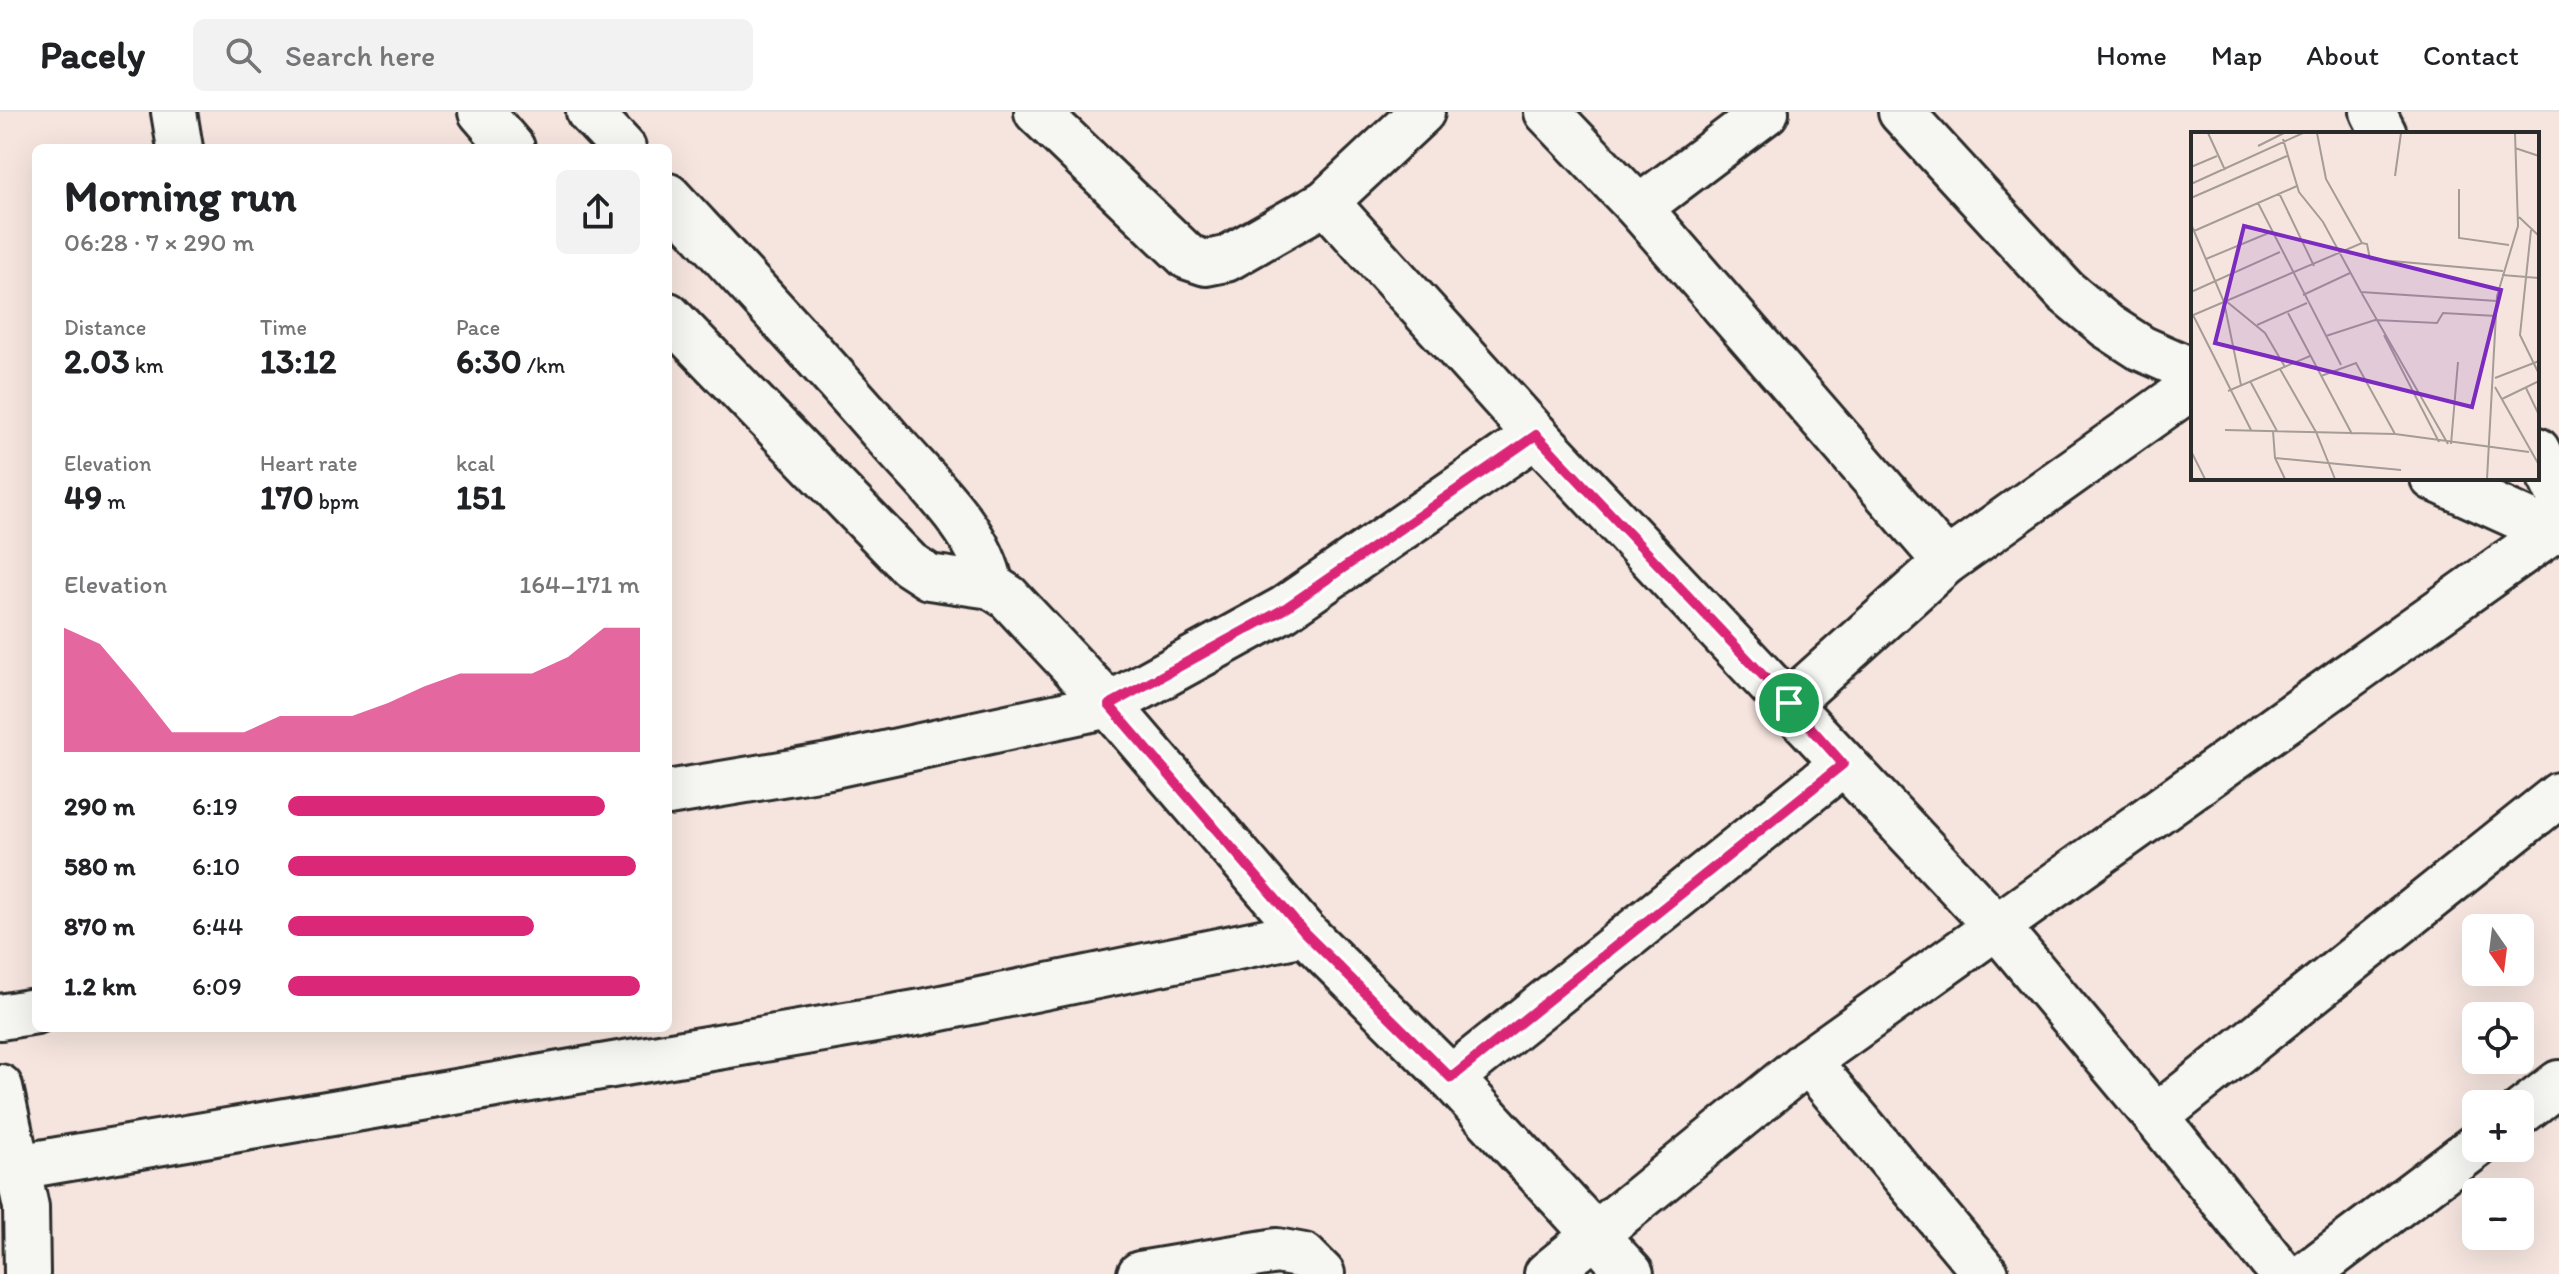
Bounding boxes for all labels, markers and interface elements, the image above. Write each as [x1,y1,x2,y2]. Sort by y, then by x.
search box [193,19,753,91]
text: Pacely [40,32,145,78]
icon: search [221,33,265,77]
text: Search here [285,37,435,74]
text: Home [2096,38,2167,72]
text: Map [2211,38,2262,72]
text: About [2306,38,2379,72]
text: Contact [2423,38,2519,72]
inset map [2191,132,2539,480]
text: Morning run [64,169,297,222]
button: share [556,170,640,254]
text: 06:28 · 7 × 290 m [64,226,254,258]
text: Distance [64,314,146,341]
text: Time [260,314,307,341]
text: Pace [456,314,500,341]
text: 2.03 [64,341,130,382]
text: 13:12 [260,341,336,382]
text: 6:30 [456,341,522,382]
text: km [130,352,164,379]
text: /km [522,352,565,379]
text: Elevation [64,450,151,477]
text: Heart rate [260,450,357,477]
text: kcal [456,450,495,477]
text: 49 [64,477,102,518]
text: 170 [260,477,314,518]
text: 151 [456,477,505,518]
text: m [102,488,126,515]
text: bpm [314,488,359,515]
text: Elevation [64,568,167,600]
text: 164–171 m [519,568,640,600]
pin [1755,669,1823,737]
icon: arrive [1767,681,1811,725]
text: 290 m [64,790,135,822]
text: 6:19 [192,790,238,822]
text: 580 m [64,850,136,882]
text: 6:10 [192,850,240,882]
text: 870 m [64,910,135,942]
text: 6:44 [192,910,243,942]
north arrow [2462,914,2534,986]
map controls [2462,914,2534,1250]
text: 1.2 km [64,970,136,1002]
text: 6:09 [192,970,242,1002]
button: locate [2462,1002,2534,1074]
button: + [2462,1090,2534,1162]
button: − [2462,1178,2534,1250]

